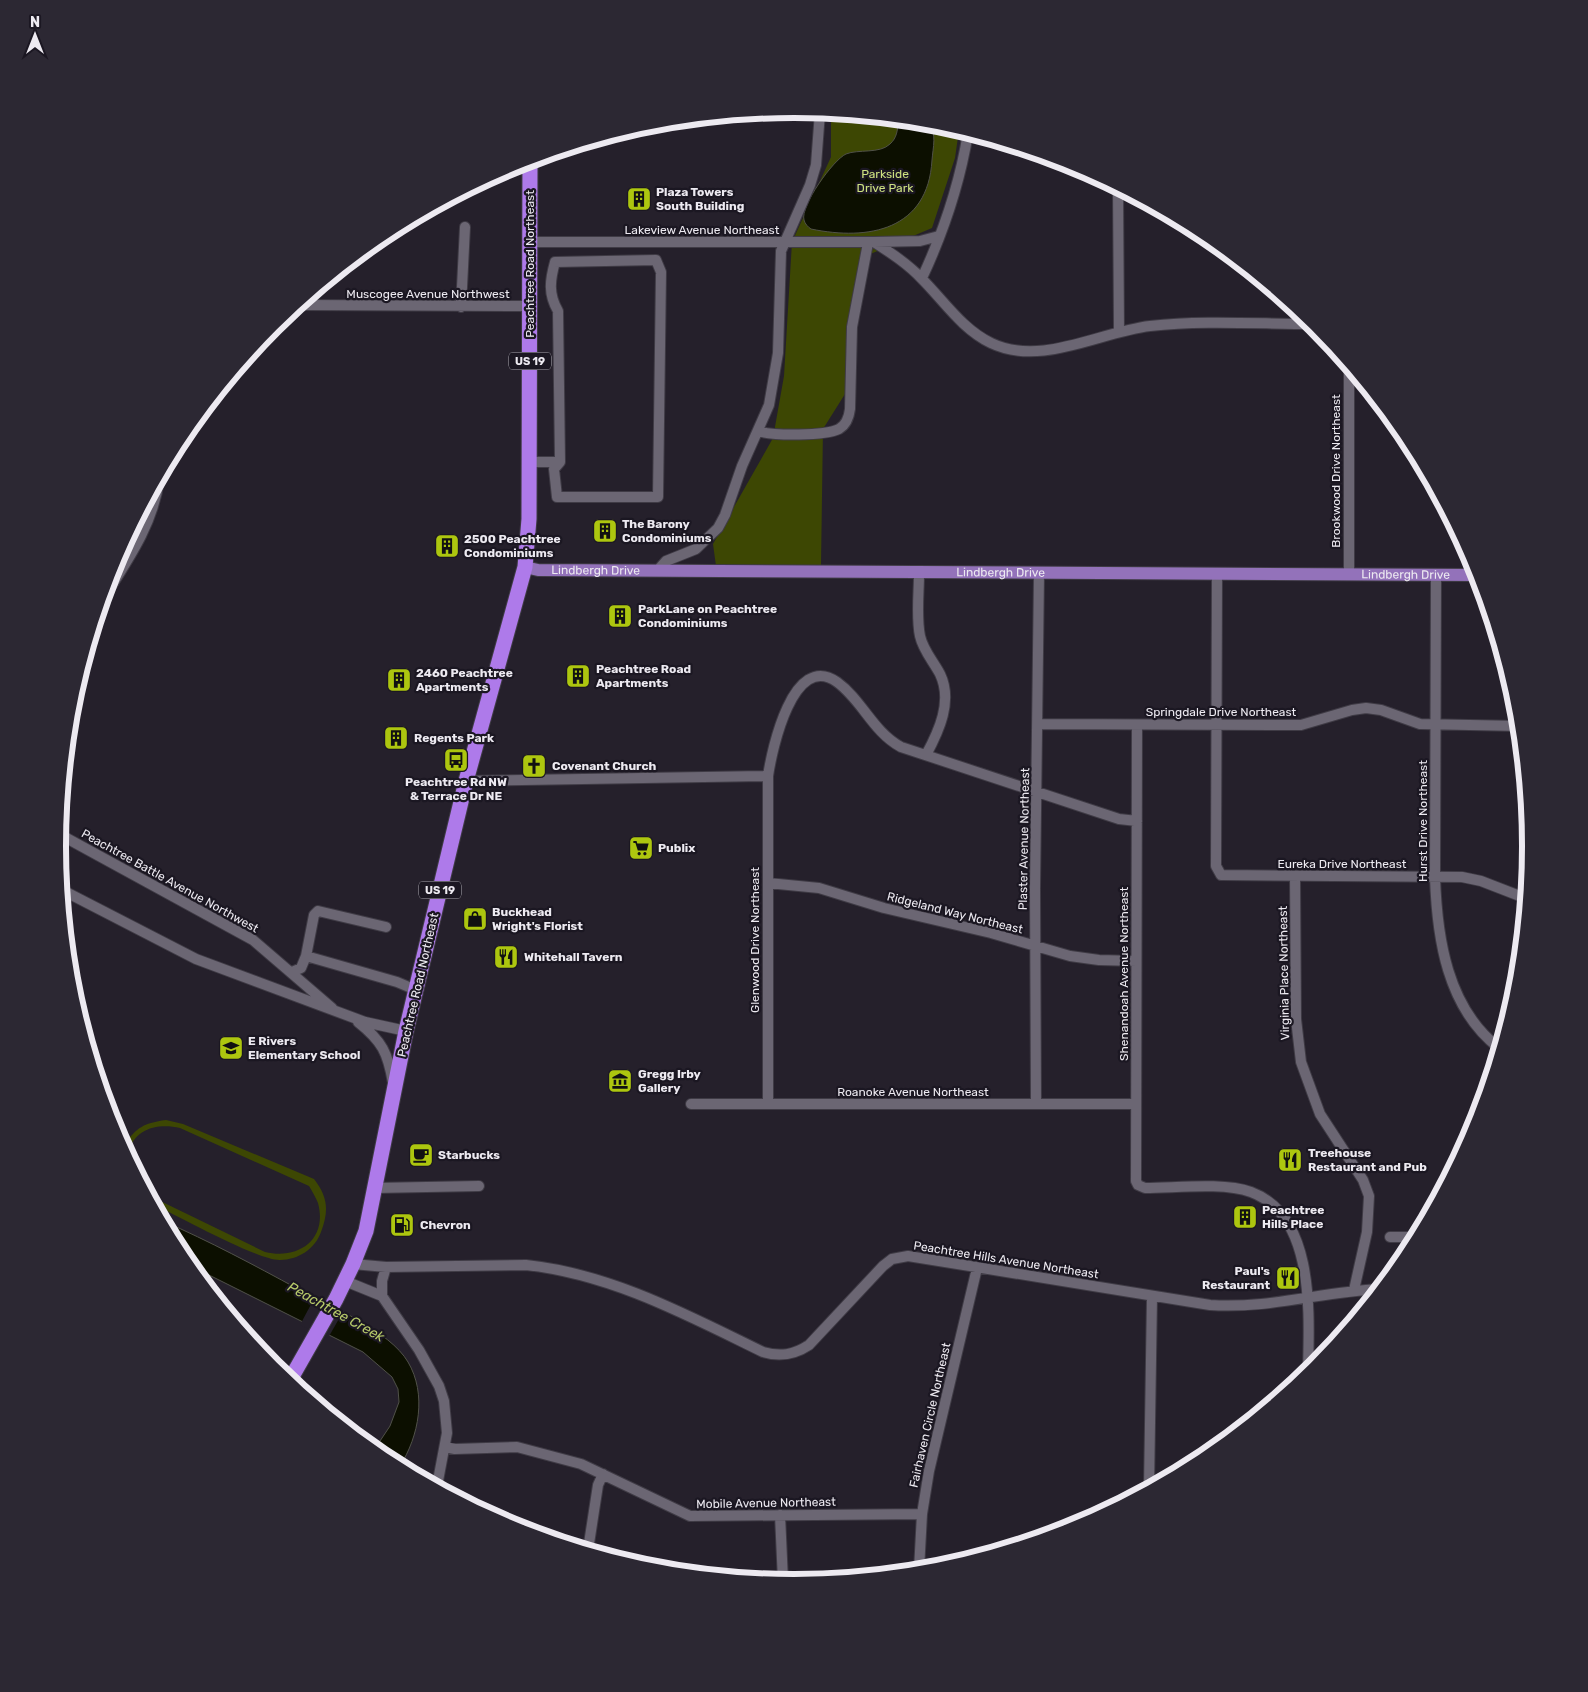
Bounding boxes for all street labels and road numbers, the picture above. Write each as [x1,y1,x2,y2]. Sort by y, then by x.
street label: Peachtree Road Northeast [523,190,537,338]
street label: Lakeview Avenue Northeast [625,223,780,237]
street label: Muscogee Avenue Northwest [346,287,510,301]
road number: US 19 [509,352,551,370]
street label: Brookwood Drive Northeast [1329,394,1343,548]
street label: Lindbergh Drive [551,563,640,578]
street label: Lindbergh Drive [956,565,1045,580]
street label: Lindbergh Drive [1361,567,1450,582]
street label: Springdale Drive Northeast [1146,705,1297,719]
street label: Hurst Drive Northeast [1416,760,1430,882]
street label: Plaster Avenue Northeast [1016,767,1032,910]
street label: Peachtree Battle Avenue Northwest [79,826,261,936]
street label: Eureka Drive Northeast [1278,857,1407,871]
street label: Glenwood Drive Northeast [748,867,762,1013]
road number: US 19 [419,882,461,898]
street label: Shenandoah Avenue Northeast [1117,887,1131,1061]
street label: Ridgeland Way Northeast [886,889,1025,937]
street label: Virginia Place Northeast [1276,905,1292,1040]
street label: Peachtree Road Northeast [395,911,441,1059]
street label: Roanoke Avenue Northeast [837,1085,989,1099]
street label: Peachtree Hills Avenue Northeast [912,1238,1100,1282]
street label: Fairhaven Circle Northeast [906,1341,954,1489]
street label: Mobile Avenue Northeast [696,1495,836,1511]

